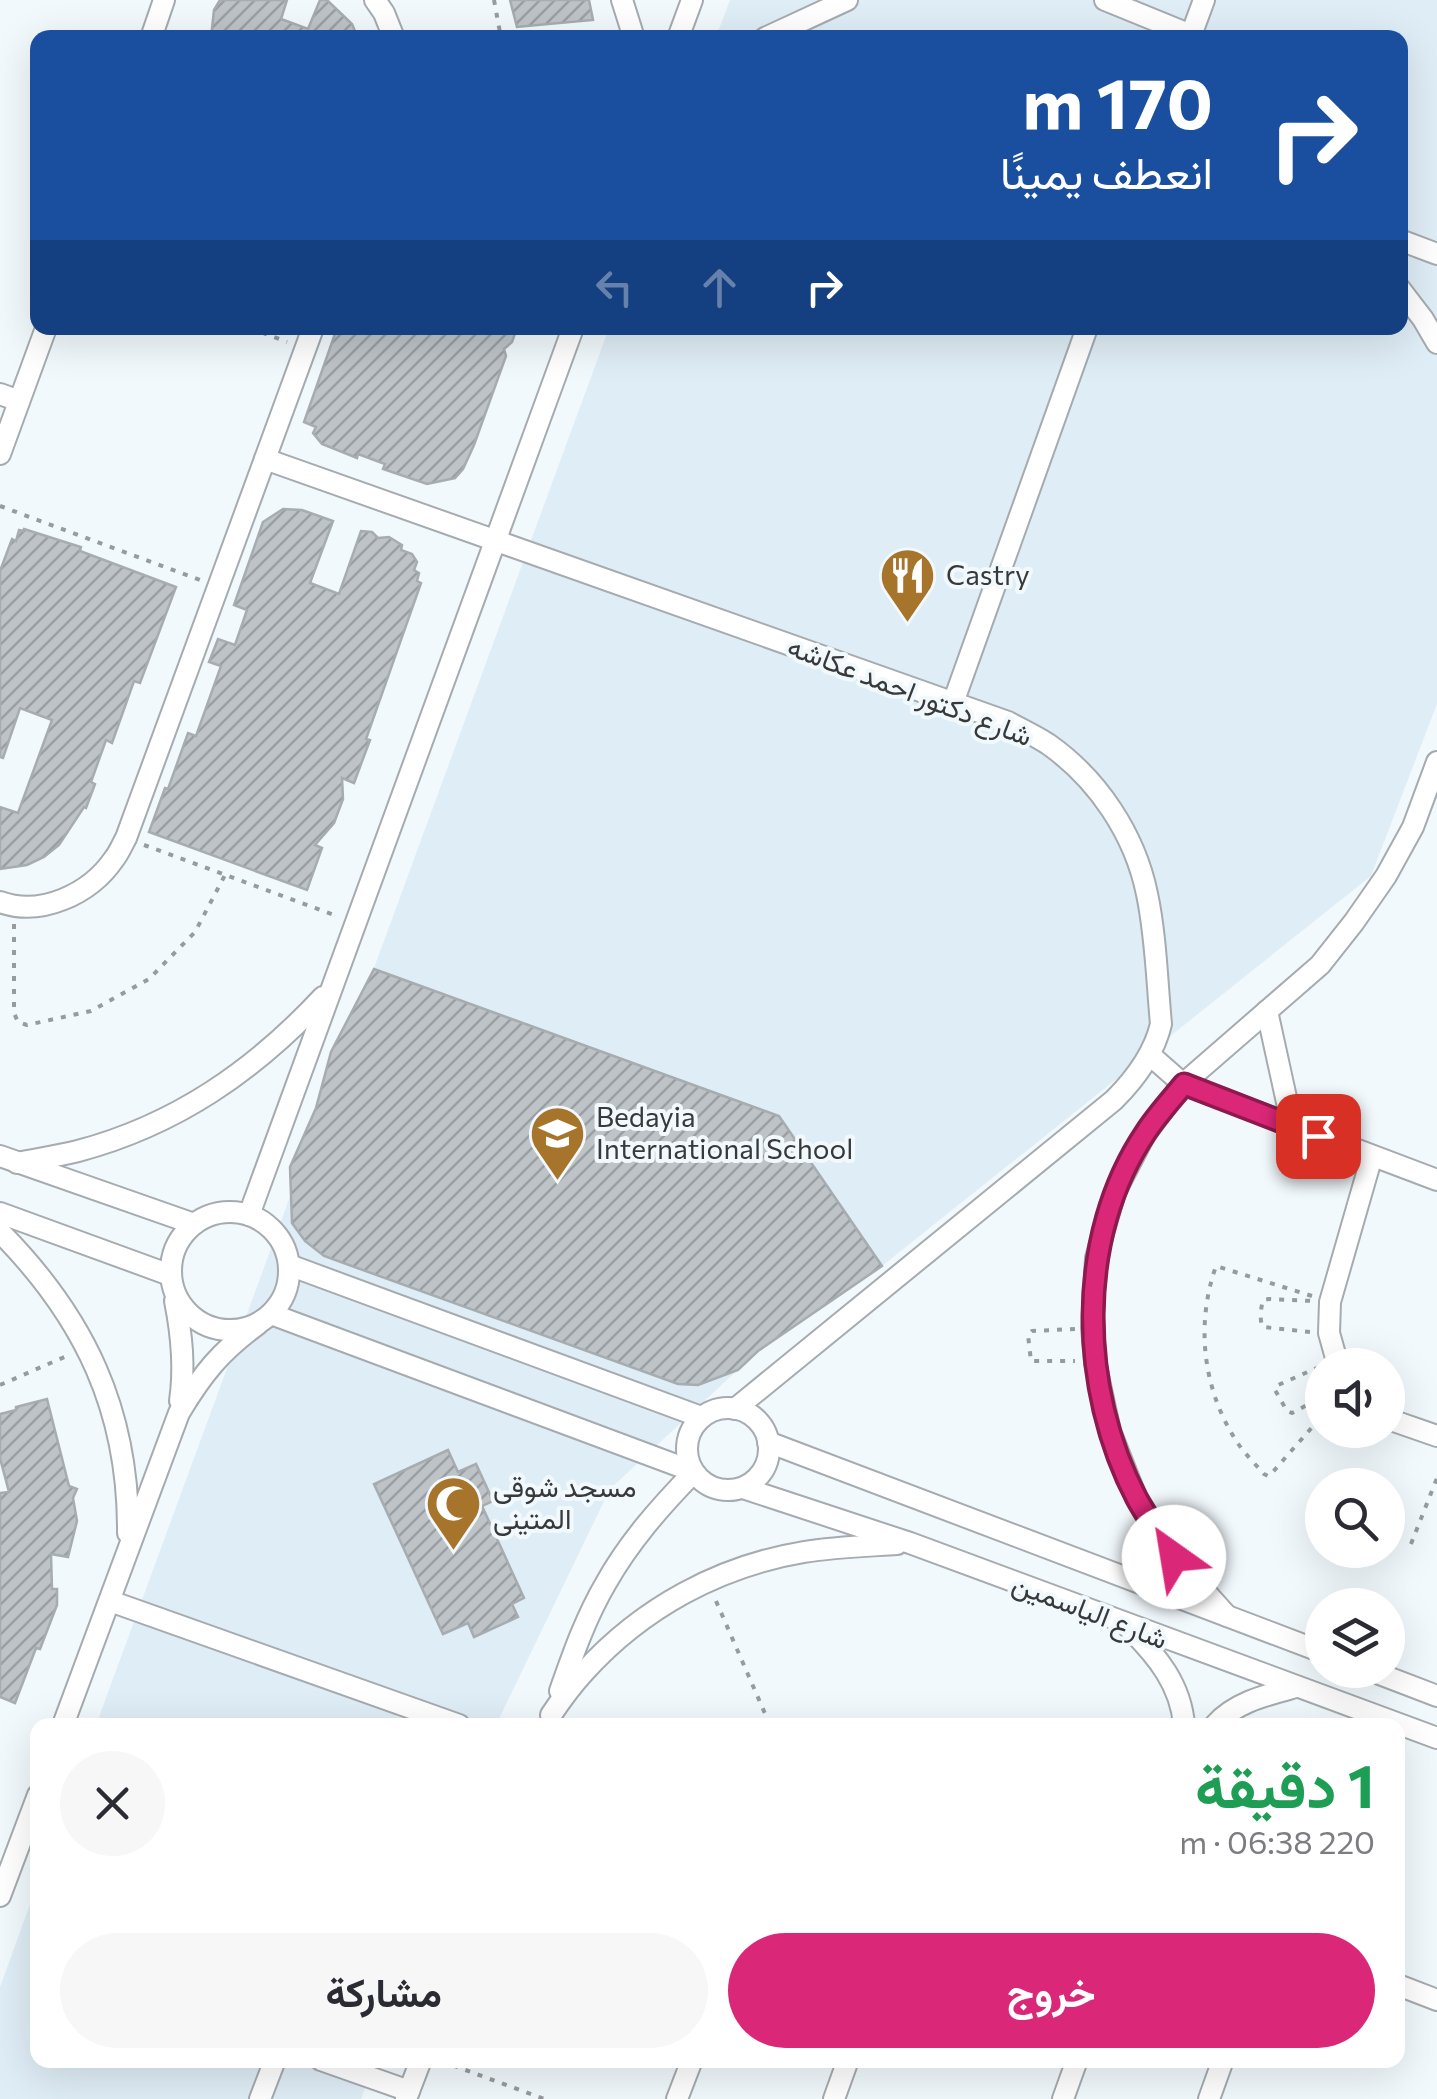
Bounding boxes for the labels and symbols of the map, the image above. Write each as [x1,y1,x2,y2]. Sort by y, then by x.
restaurant icon: Castry [877,545,937,624]
place label: Castry [946,557,1030,591]
street label: شارع دكتور احمد عكاشه [782,628,1037,755]
pin [1276,1094,1361,1179]
place label: Bedayia International School [596,1099,853,1165]
school or university icon: Bedayia International School [527,1103,587,1182]
place label: مسجد شوقى المتينى [493,1469,636,1536]
mosque icon: مسجد شوقى المتينى [424,1473,484,1552]
position arrow [1122,1505,1226,1609]
street label: شارع الياسمين [1007,1565,1173,1658]

